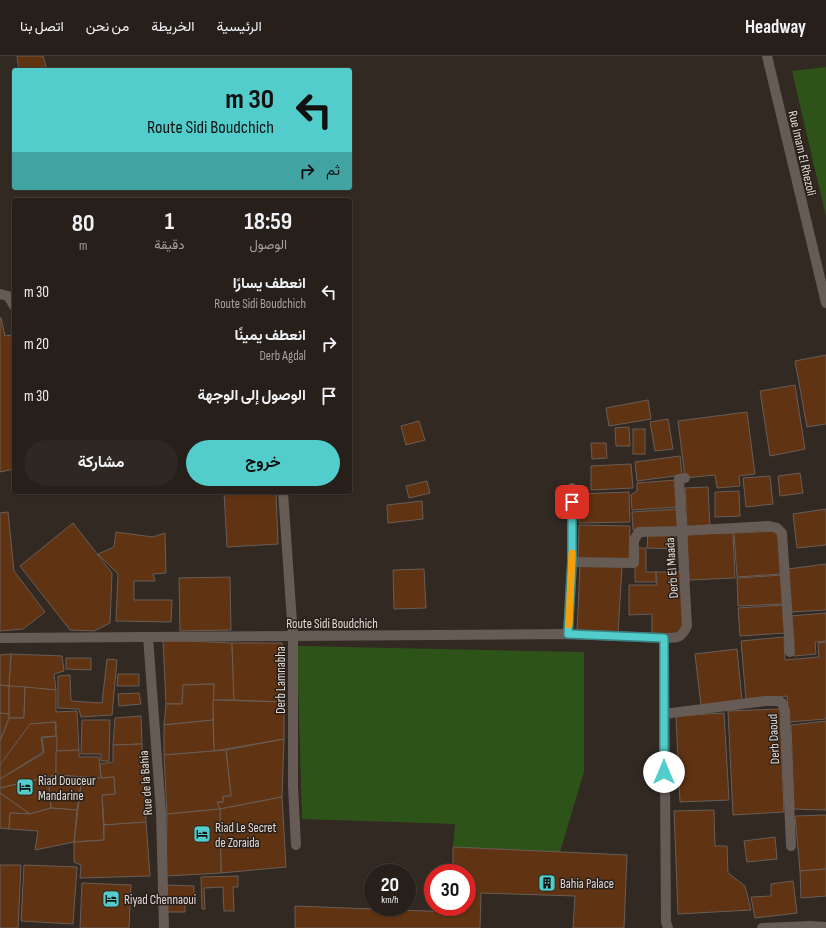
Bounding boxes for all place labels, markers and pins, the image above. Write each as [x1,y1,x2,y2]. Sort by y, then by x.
pin [555,485,589,519]
place label: Riad Douceur Mandarine [38,773,96,804]
hotel icon: Riad Douceur Mandarine [15,777,35,797]
place label: Riad Le Secret de Zoraida [215,820,276,851]
hotel icon: Riad Le Secret de Zoraida [192,824,212,844]
building icon: Bahia Palace [537,873,557,893]
place label: Bahia Palace [560,876,614,892]
hotel icon: Riyad Chennaoui [101,889,121,909]
place label: Riyad Chennaoui [124,892,196,908]

